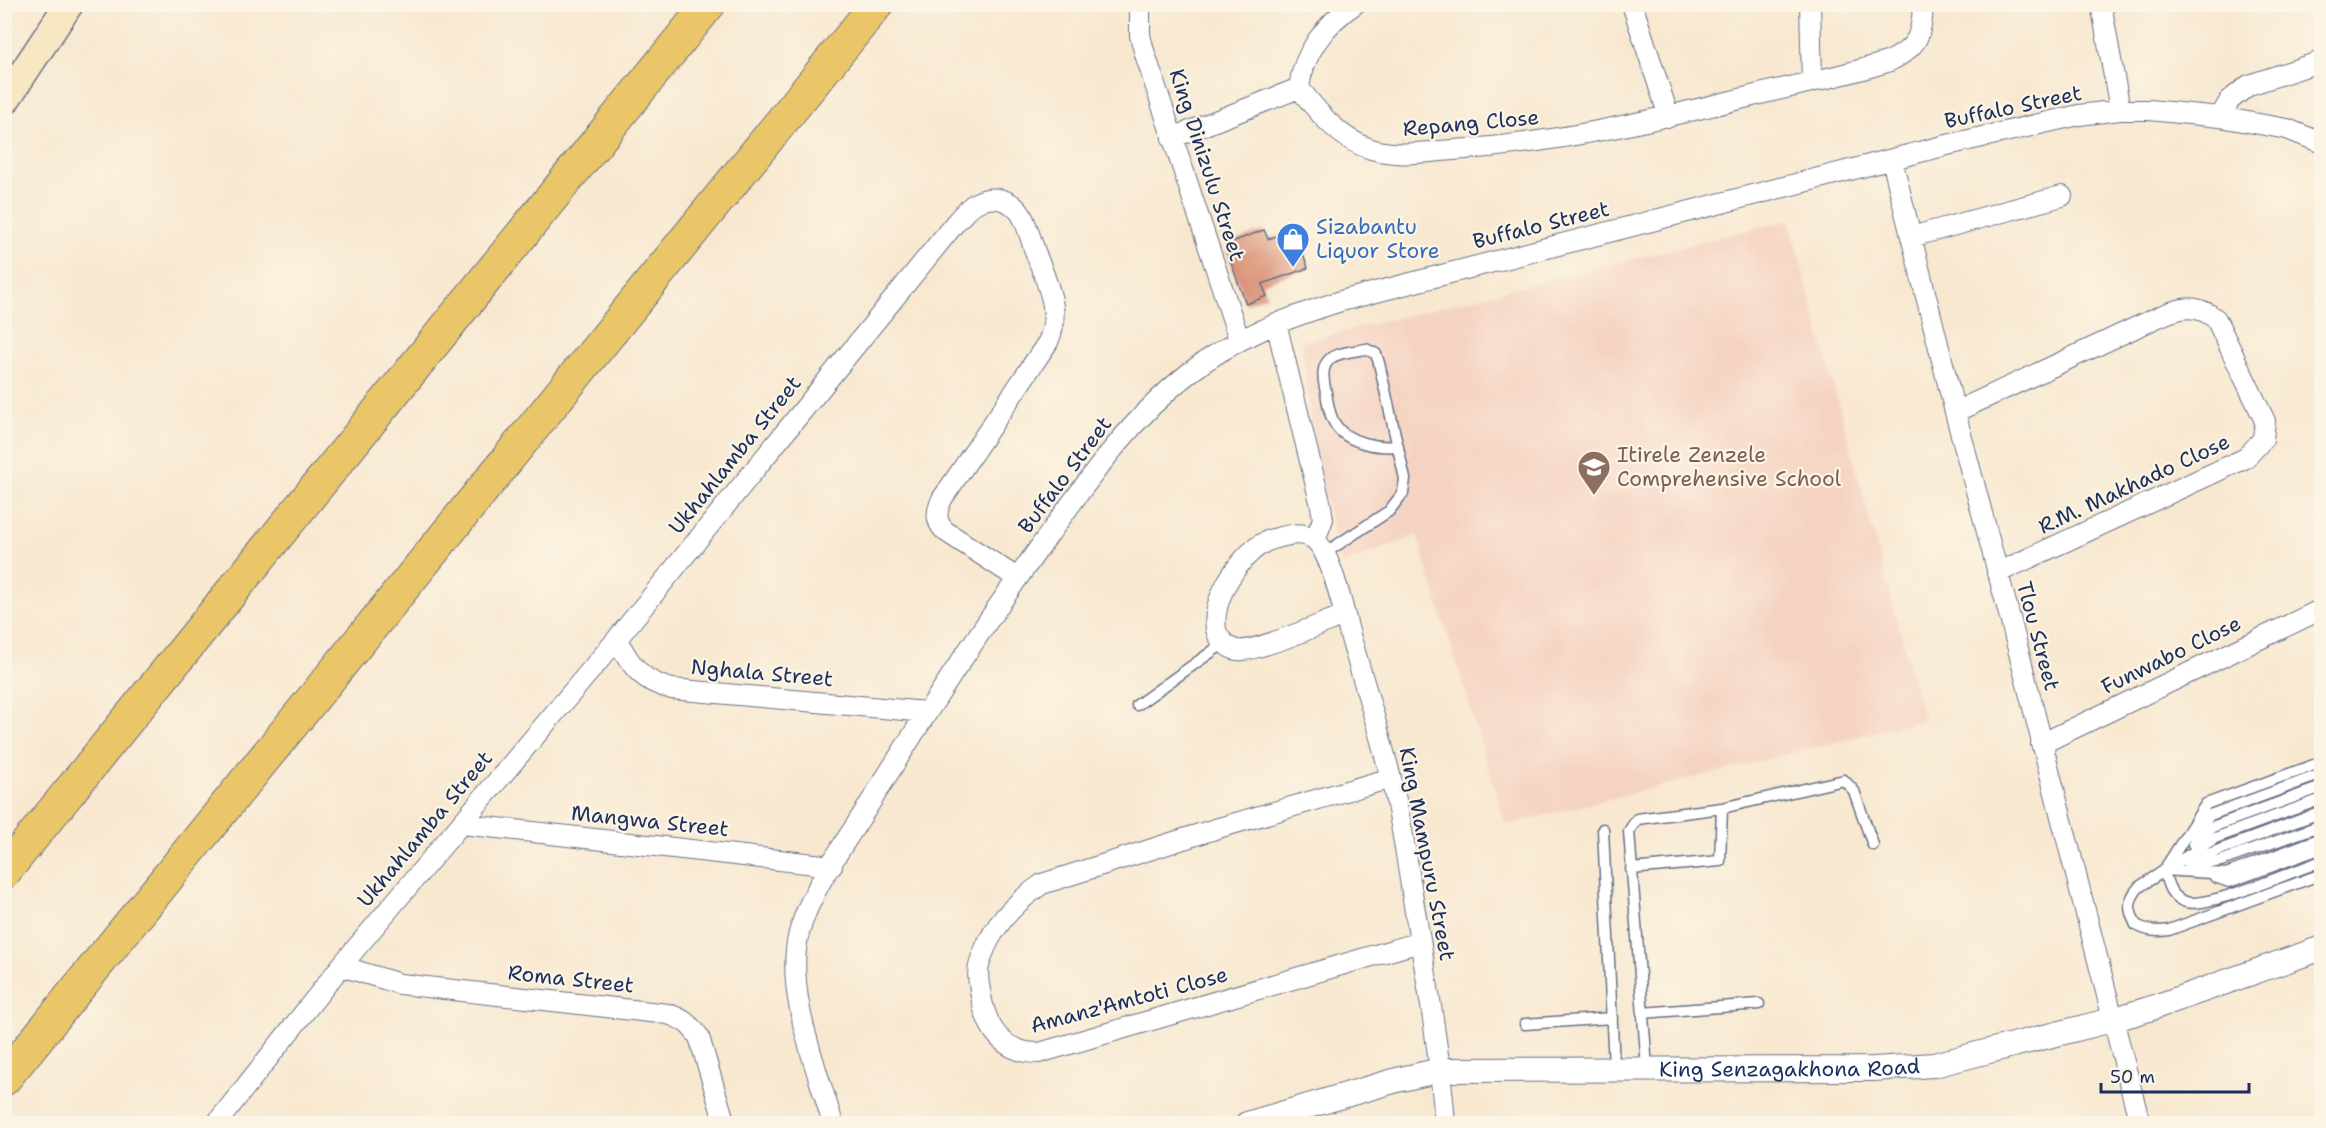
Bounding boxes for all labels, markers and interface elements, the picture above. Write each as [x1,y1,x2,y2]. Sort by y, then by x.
street label: King Dinizulu Street [1163,65,1251,265]
street label: Buffalo Street [1942,79,2084,135]
street label: Repang Close [1402,103,1540,143]
street label: Buffalo Street [1470,195,1612,255]
place label: Sizabantu Liquor Store [1316,213,1440,265]
shop icon: Sizabantu Liquor Store [1275,221,1311,268]
street label: Ukhahlamba Street [662,370,808,540]
street label: Buffalo Street [1012,411,1118,539]
street label: R.M. Makhado Close [2034,427,2234,541]
place label: Itirele Zenzele Comprehensive School [1617,441,1842,493]
school or university icon: Itirele Zenzele Comprehensive School [1576,449,1612,496]
street label: Tlou Street [2010,578,2066,694]
street label: Funwabo Close [2097,609,2245,701]
street label: Nghala Street [690,653,834,693]
street label: Ukhahlamba Street [351,745,499,913]
street label: King Mampuru Street [1393,745,1461,963]
street label: Mangwa Street [570,799,730,843]
street label: Roma Street [507,958,635,1000]
street label: Amanz'Amtoti Close [1027,960,1231,1040]
street label: King Senzagakhona Road [1659,1052,1921,1083]
scale bar [2101,1056,2250,1094]
text: 50 m [2110,1065,2155,1089]

